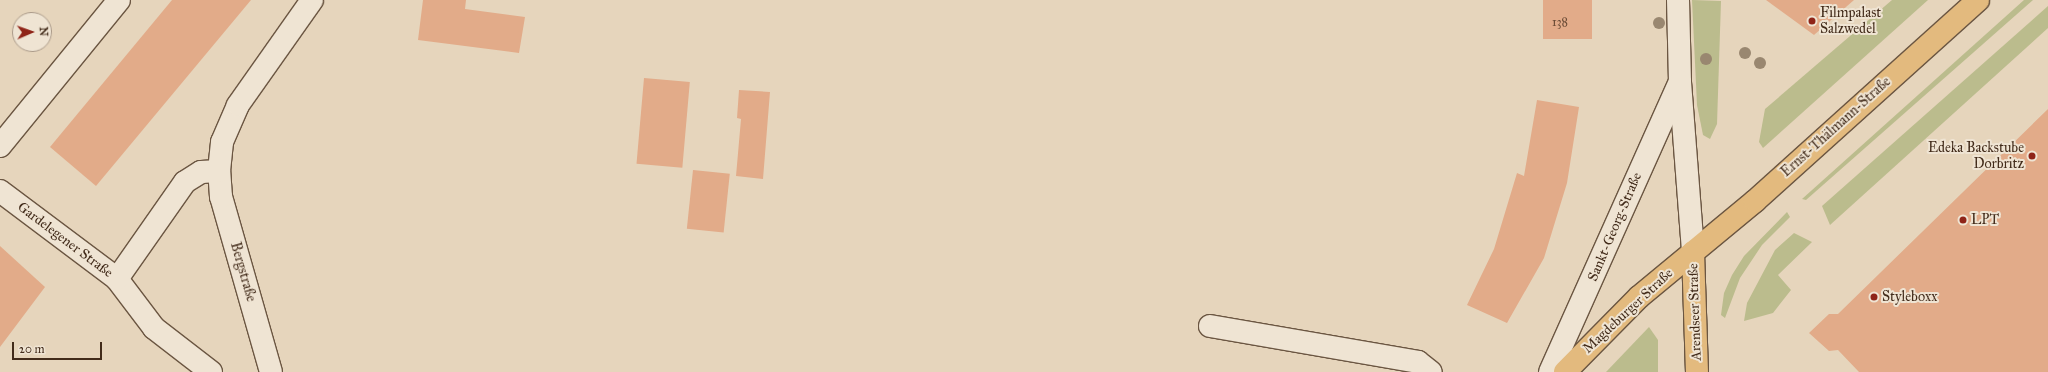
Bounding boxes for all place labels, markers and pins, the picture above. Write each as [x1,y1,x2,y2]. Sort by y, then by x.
place label: Filmpalast Salzwedel [1820,5,1881,38]
marker: Filmpalast Salzwedel [1807,16,1817,26]
place label: Edeka Backstube Dorbritz [1928,140,2024,172]
marker: Edeka Backstube Dorbritz [2027,151,2037,161]
place label: LPT [1971,212,1999,228]
marker: LPT [1958,215,1968,225]
place label: Styleboxx [1882,289,1937,305]
marker: Styleboxx [1869,292,1879,302]

